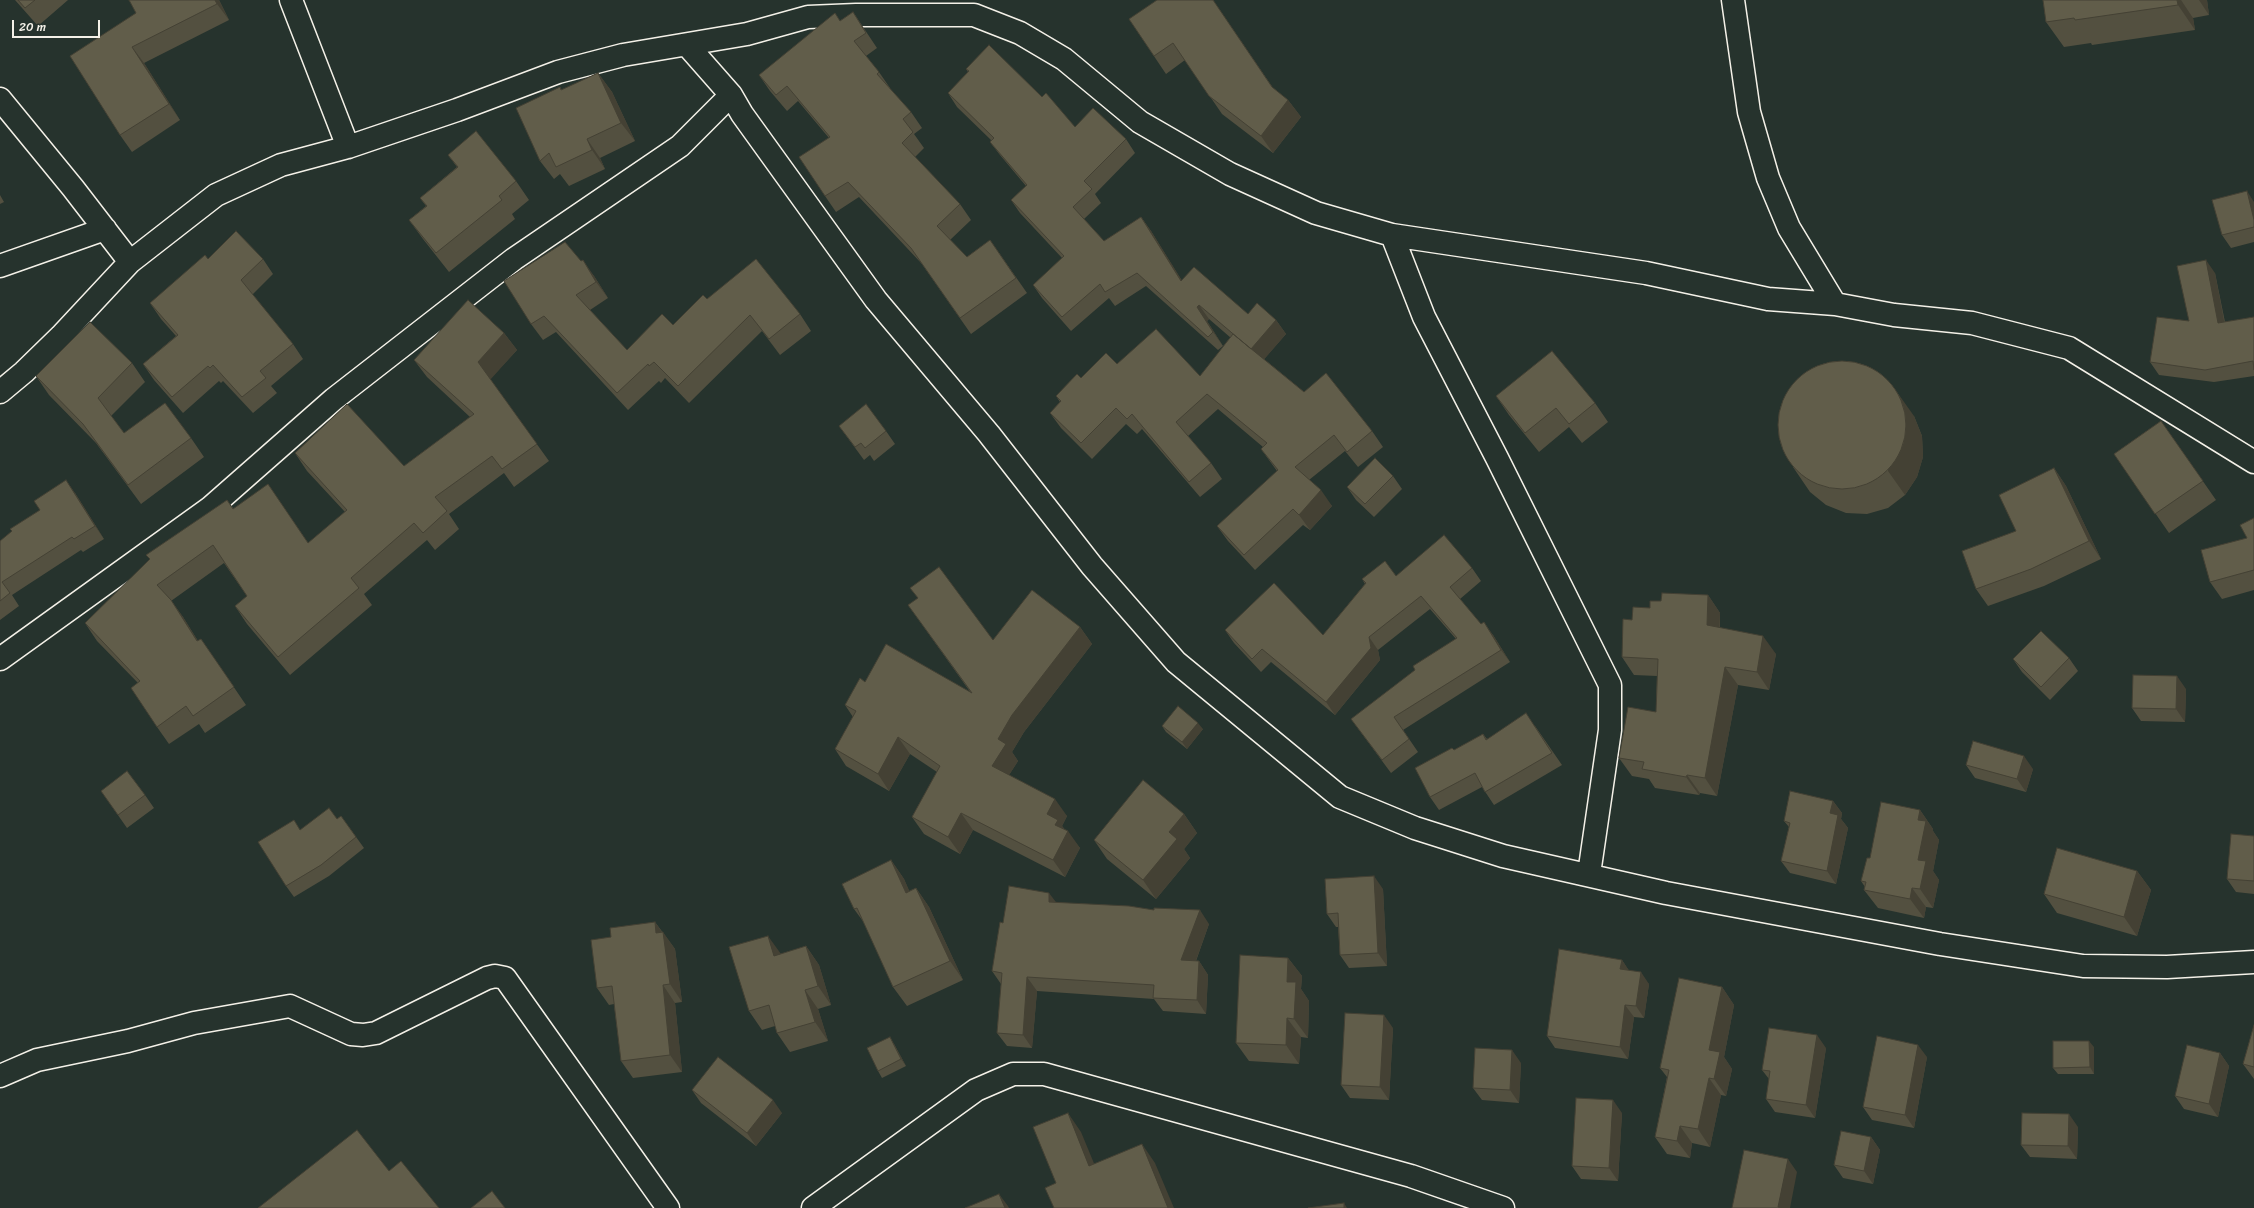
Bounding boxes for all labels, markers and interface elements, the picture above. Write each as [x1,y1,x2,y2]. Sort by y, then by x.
scale bar [14,12,102,38]
text: 20 m [19,16,46,38]

